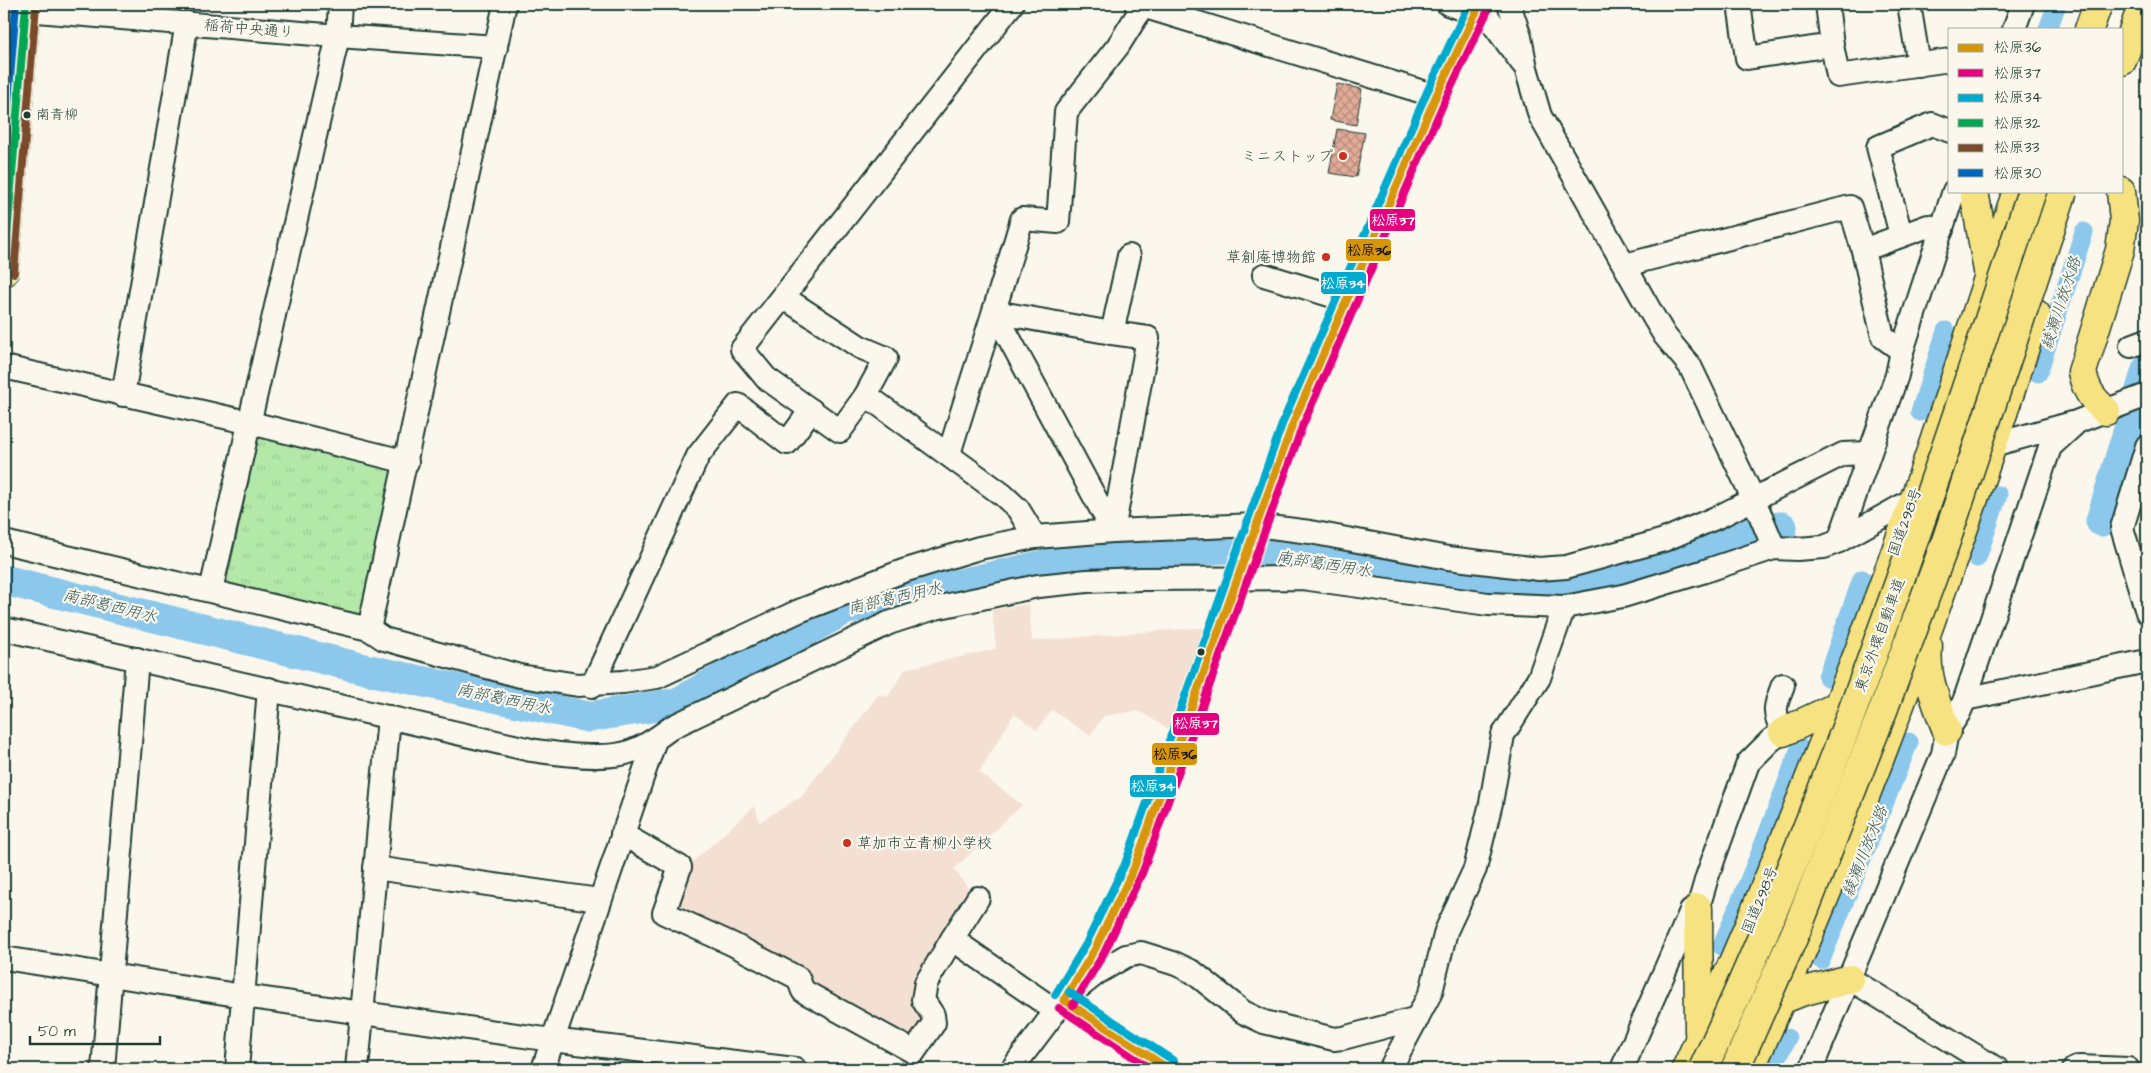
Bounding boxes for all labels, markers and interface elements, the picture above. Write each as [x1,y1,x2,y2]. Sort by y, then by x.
street label: 稲荷中央通り [203,15,295,43]
legend [1948,28,2124,192]
text: 松原36 [1994,37,2042,58]
text: 松原37 [1994,63,2041,84]
text: 松原34 [1994,87,2042,108]
place label: 南青柳 [36,105,78,125]
marker: 南青柳 [22,110,32,120]
text: 松原32 [1994,113,2041,134]
text: 松原33 [1994,137,2040,158]
place label: ミニストップ [1241,146,1333,167]
marker: ミニストップ [1337,150,1349,162]
text: 松原30 [1994,163,2042,184]
line badge: 松原37 [1369,208,1416,232]
text: 松原37 [1371,211,1415,231]
line badge: 松原36 [1345,238,1392,262]
text: 松原36 [1347,241,1391,261]
place label: 草創庵博物館 [1226,247,1316,268]
marker: 草創庵博物館 [1320,251,1332,263]
water label: 綾瀬川放水路 [2036,253,2087,352]
line badge: 松原34 [1320,271,1367,295]
text: 松原34 [1321,274,1366,294]
street label: 国道298号 [1883,485,1927,559]
water label: 南部葛西用水 [1275,546,1373,582]
street label: 東京外環自動車道 [1850,575,1910,695]
water label: 南部葛西用水 [846,576,944,620]
water label: 南部葛西用水 [61,584,159,628]
unlabelled marker [1196,647,1206,657]
water label: 南部葛西用水 [455,678,553,720]
line badge: 松原37 [1172,712,1220,736]
text: 松原37 [1174,714,1218,734]
line badge: 松原36 [1151,742,1198,766]
text: 松原36 [1153,745,1197,765]
line badge: 松原34 [1129,774,1177,798]
text: 松原34 [1131,777,1176,797]
water label: 綾瀬川放水路 [1837,801,1894,900]
place label: 草加市立青柳小学校 [857,833,992,854]
marker: 草加市立青柳小学校 [841,837,853,849]
street label: 国道298号 [1737,863,1783,937]
scale bar [30,1013,160,1045]
text: 50 m [38,1021,76,1042]

